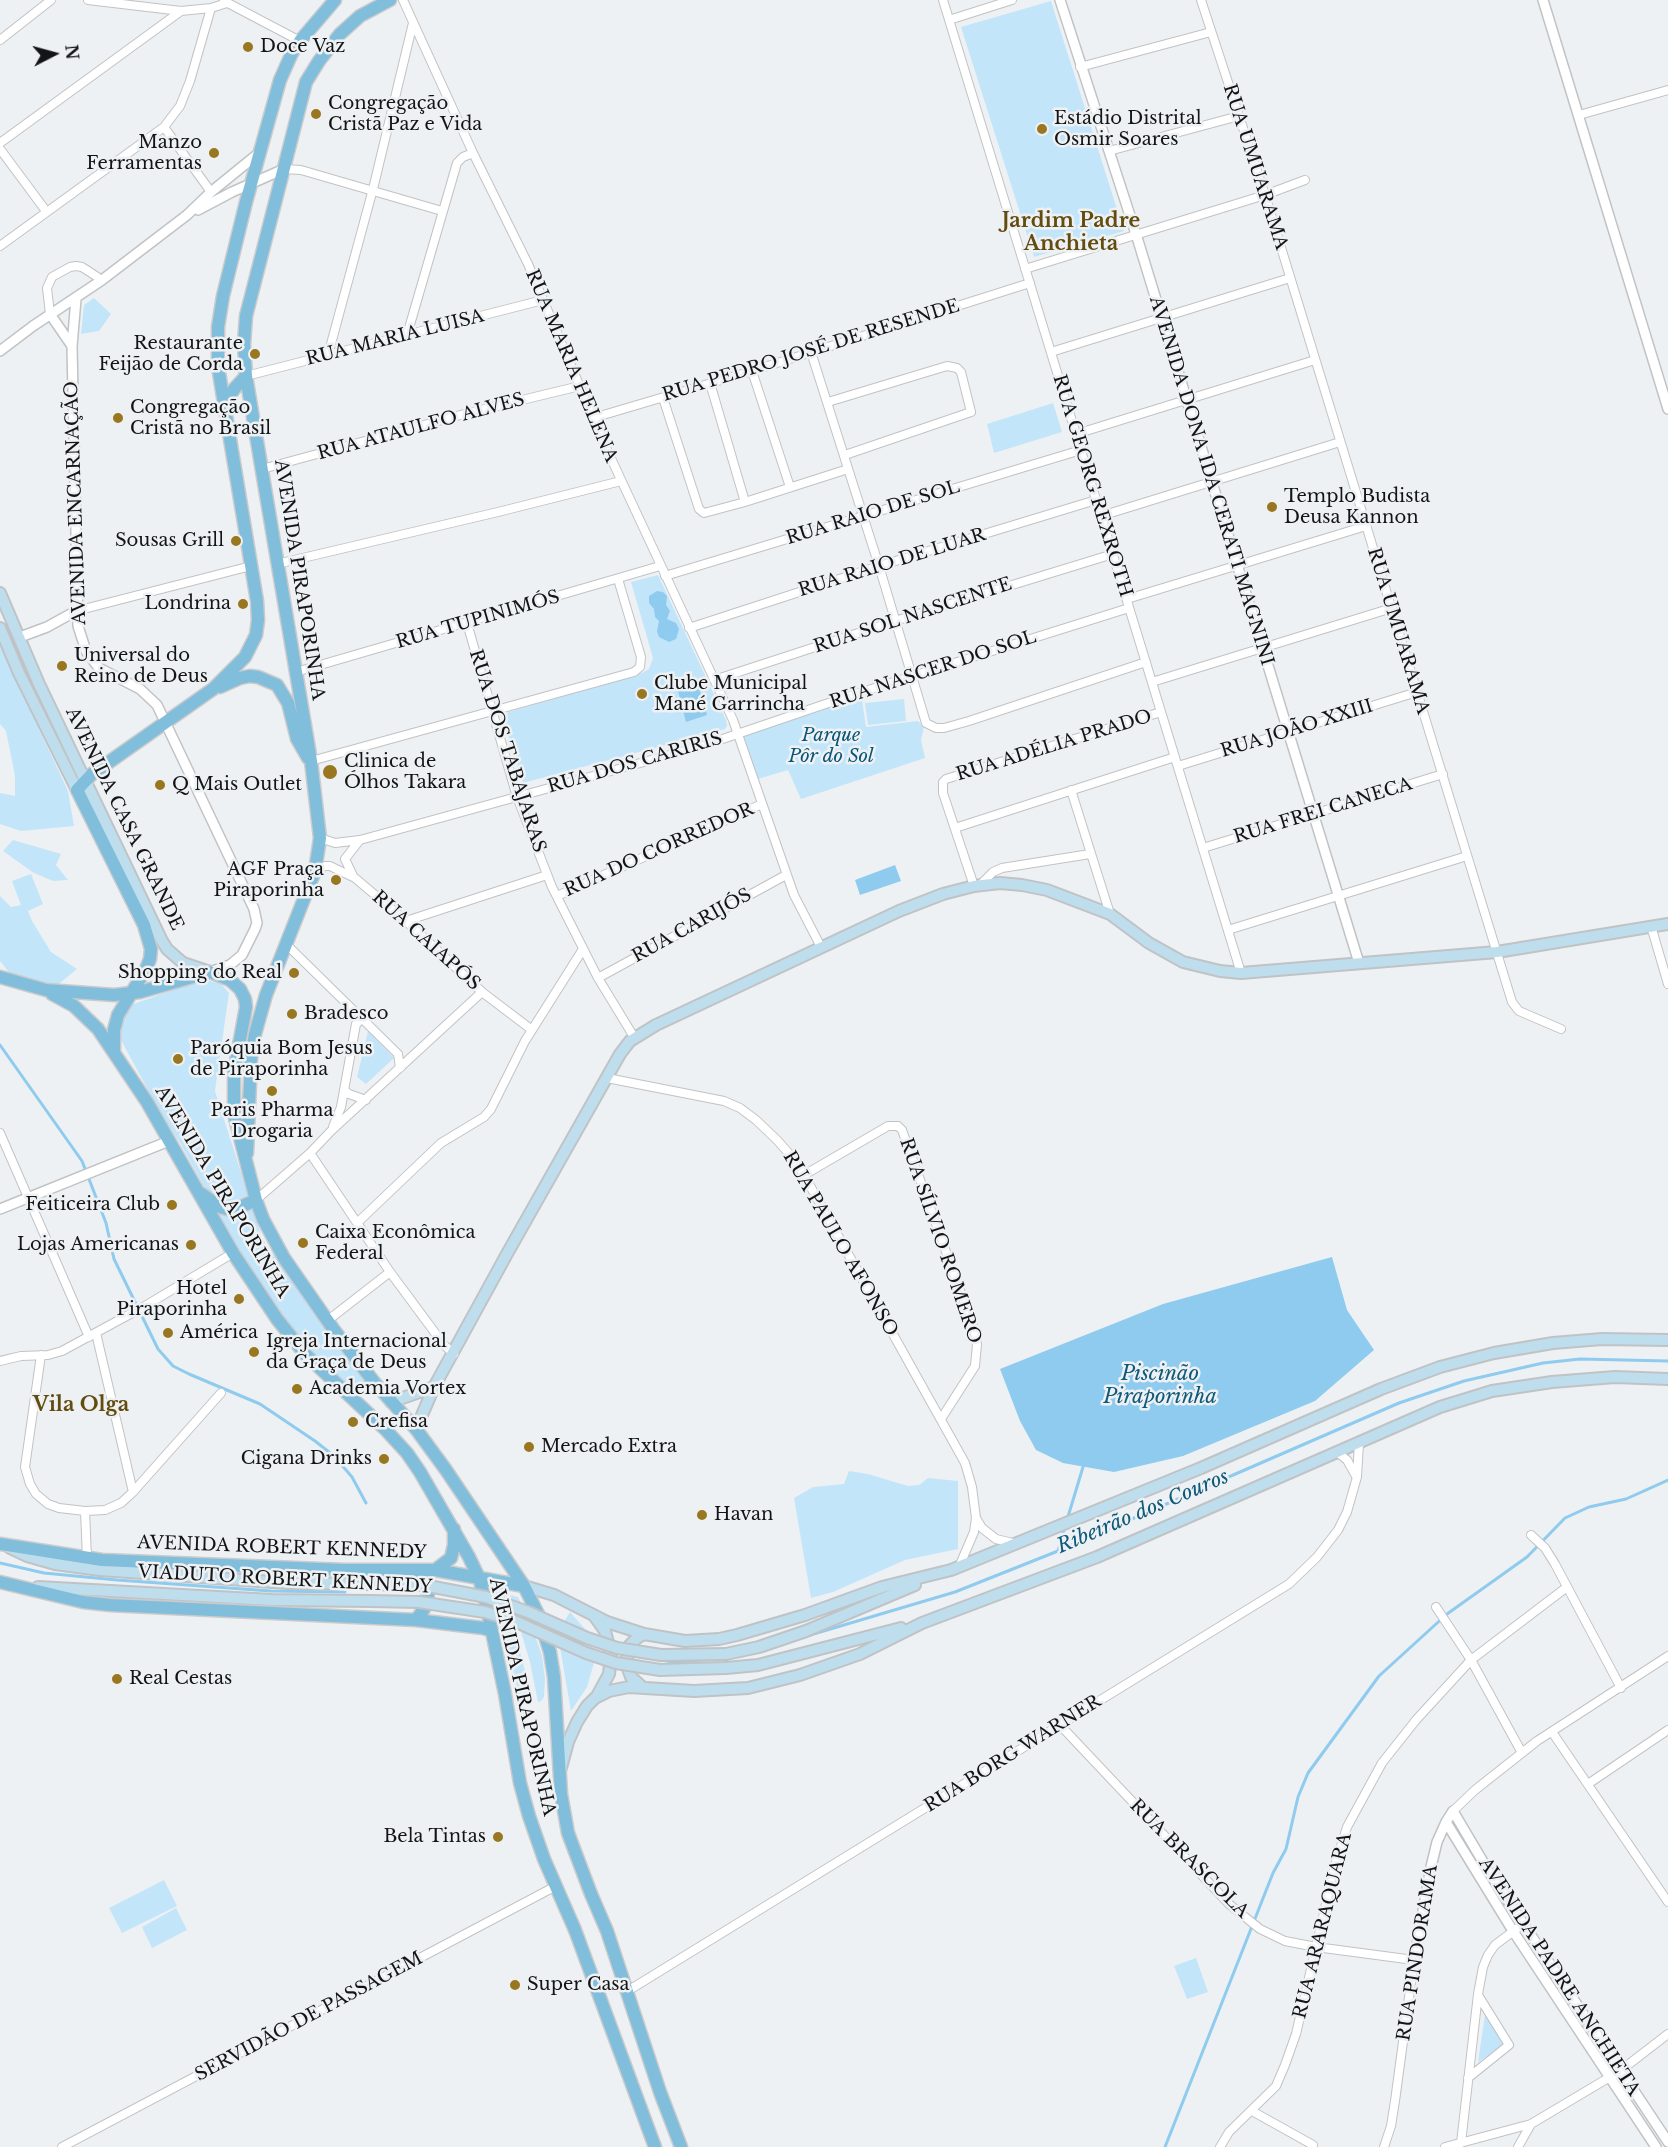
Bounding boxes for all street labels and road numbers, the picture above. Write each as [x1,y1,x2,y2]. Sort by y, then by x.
street label: RUA UMUARAMA [1218,81,1292,253]
street label: RUA MARIA HELENA [520,266,622,466]
street label: AVENIDA DONA IDA CERATI MAGNINI [1144,294,1278,668]
street label: RUA PEDRO JOSÉ DE RESENDE [660,295,962,407]
street label: RUA MARIA LUISA [304,305,486,371]
street label: RUA GEORG REXROTH [1048,372,1136,600]
street label: AVENIDA ENCARNAÇÃO [61,381,91,625]
street label: RUA ATAULFO ALVES [315,389,527,465]
street label: AVENIDA PIRAPORINHA [269,458,329,702]
street label: RUA RAIO DE SOL [784,476,962,550]
street label: RUA RAIO DE LUAR [796,524,988,602]
street label: RUA UMUARAMA [1362,545,1434,717]
street label: RUA SOL NASCENTE [811,574,1015,658]
street label: RUA TUPINIMÓS [394,586,562,654]
street label: RUA NASCER DO SOL [827,626,1039,714]
street label: RUA DOS TABAJARAS [464,647,550,855]
street label: RUA JOÃO XXIII [1218,696,1376,762]
street label: AVENIDA CASA GRANDE [61,704,187,934]
street label: RUA ADÉLIA PRADO [954,706,1154,786]
street label: RUA DOS CARIRIS [545,728,725,798]
street label: RUA FREI CANECA [1231,774,1415,848]
street label: RUA DO CORREDOR [561,798,757,902]
street label: RUA CARIJÓS [629,884,755,968]
street label: RUA CAIAPÓS [367,887,485,995]
street label: AVENIDA PIRAPORINHA [150,1082,294,1302]
street label: RUA SÍLVIO ROMERO [895,1135,985,1347]
street label: RUA PAULO AFONSO [778,1148,902,1340]
street label: AVENIDA ROBERT KENNEDY [137,1532,427,1564]
street label: VIADUTO ROBERT KENNEDY [137,1561,433,1599]
street label: AVENIDA PIRAPORINHA [484,1576,560,1818]
street label: RUA BORG WARNER [921,1691,1105,1817]
street label: RUA BRASCOLA [1125,1795,1253,1923]
street label: RUA ARARAQUARA [1289,1831,1357,2021]
street label: AVENIDA PADRE ANCHIETA [1474,1854,1644,2100]
street label: RUA PINDORAMA [1393,1863,1443,2043]
street label: SERVIDÃO DE PASSAGEM [192,1948,426,2086]

